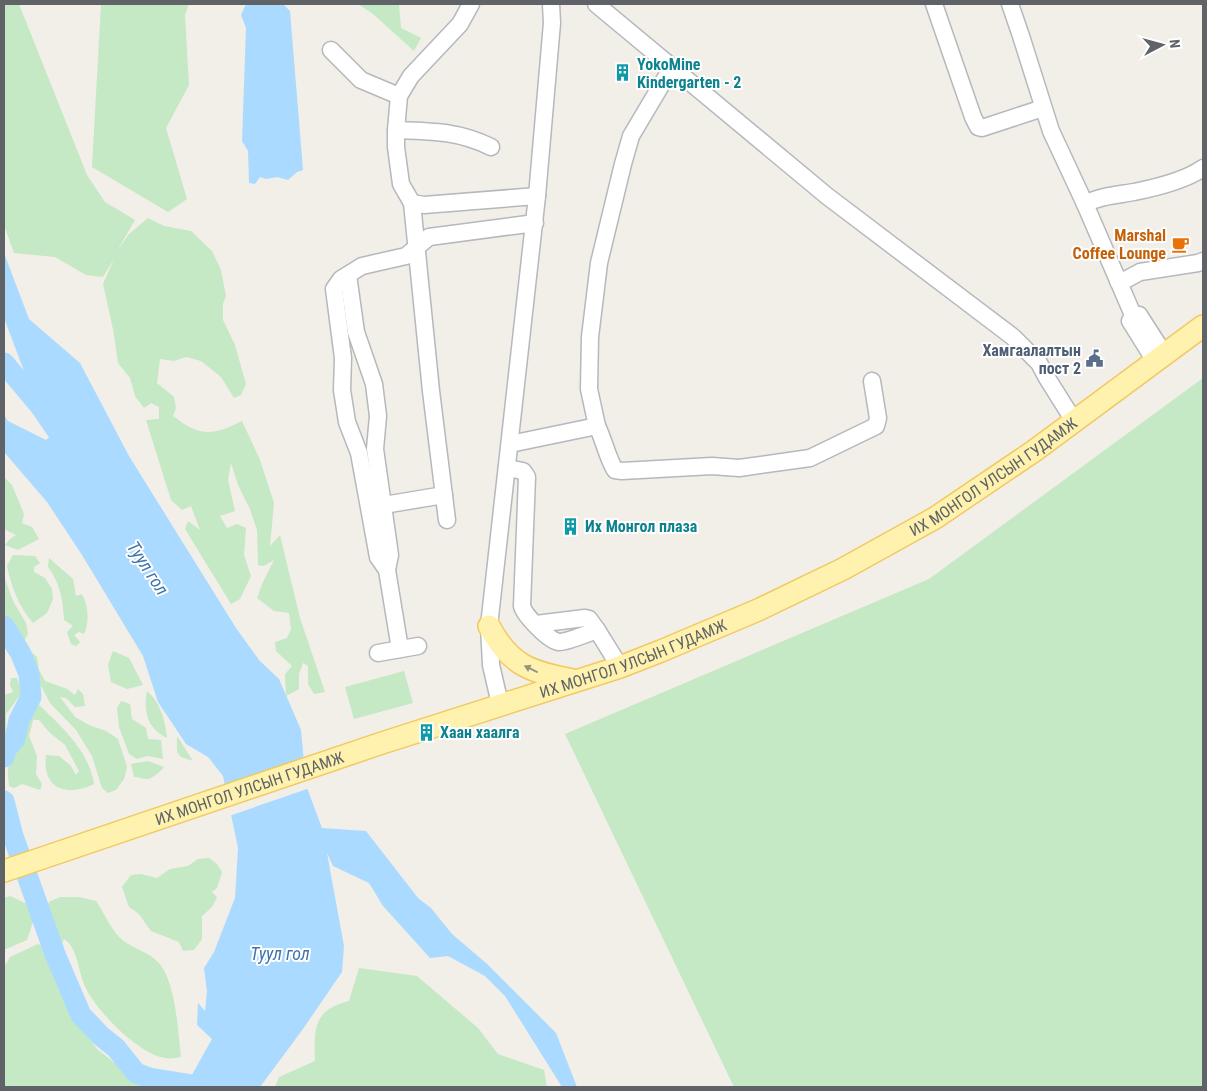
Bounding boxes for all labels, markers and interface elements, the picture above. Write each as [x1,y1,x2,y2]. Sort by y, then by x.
north arrow [1137,20,1187,70]
text: N [1167,39,1183,49]
place label: YokoMine Kindergarten - 2 [637,55,741,92]
building icon: YokoMine Kindergarten - 2 [613,63,633,83]
place label: Marshal Coffee Lounge [1073,226,1166,263]
cafe icon: Marshal Coffee Lounge [1170,234,1190,254]
place label: Хамгаалалтын пост 2 [982,341,1081,378]
public building icon: Хамгаалалтын пост 2 [1085,349,1105,369]
street label: ИХ МОНГОЛ УЛСЫН ГУДАМЖ [906,413,1081,540]
building icon: Их Монгол плаза [561,516,581,536]
place label: Их Монгол плаза [585,517,698,536]
water label: Туул гол [123,537,173,599]
street label: ИХ МОНГОЛ УЛСЫН ГУДАМЖ [537,615,730,702]
one-way arrow [524,665,538,673]
building icon: Хаан хаалга [416,722,436,742]
place label: Хаан хаалга [440,723,520,742]
street label: ИХ МОНГОЛ УЛСЫН ГУДАМЖ [152,747,347,829]
water label: Туул гол [250,943,310,964]

